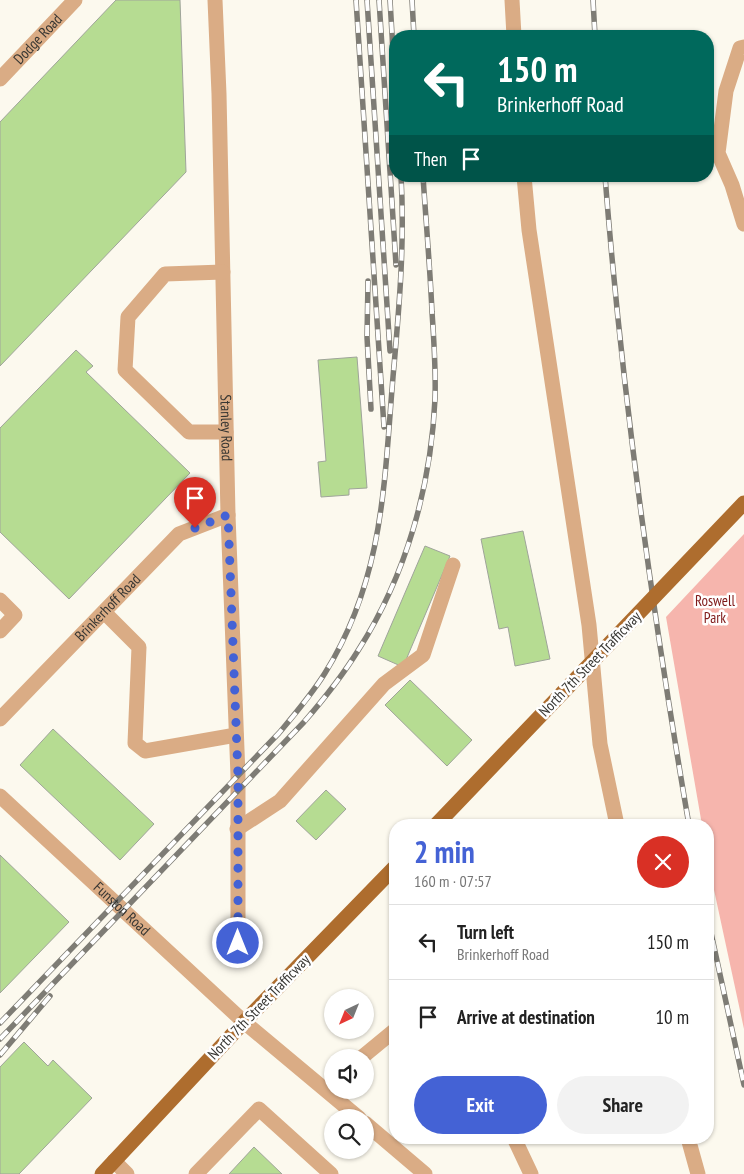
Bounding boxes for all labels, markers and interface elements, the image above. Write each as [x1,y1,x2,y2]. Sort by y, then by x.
street label: Dodge Road [9,10,66,68]
text: 150 m [497,46,578,92]
icon: left [414,50,479,115]
text: Brinkerhoff Road [497,90,624,118]
icon: arrive [457,145,485,173]
text: Then [414,147,447,171]
street label: Stanley Road [216,394,237,461]
pin [174,477,216,528]
icon: arrive [181,484,209,512]
street label: Brinkerhoff Road [71,570,144,645]
park label: Roswell Park [695,591,736,627]
street label: North 7th Street Trafficway [534,607,645,720]
text: 2 min [414,832,475,871]
button: close [637,836,689,888]
text: 160 m · 07:57 [414,871,492,891]
street label: Funston Road [90,878,154,939]
position arrow [211,916,263,968]
text: Turn left [457,920,514,944]
icon: left [414,928,442,956]
text: 150 m [647,930,689,954]
text: Brinkerhoff Road [457,944,549,964]
street label: North 7th Street Trafficway [203,950,314,1063]
north arrow [324,989,374,1039]
map controls [324,989,374,1159]
icon: arrive [414,1003,442,1031]
text: Arrive at destination [457,1005,595,1029]
text: 10 m [656,1005,689,1029]
button: sound [324,1049,374,1099]
button: Exit [414,1076,547,1134]
button: Share [557,1076,689,1134]
button: search [324,1109,374,1159]

